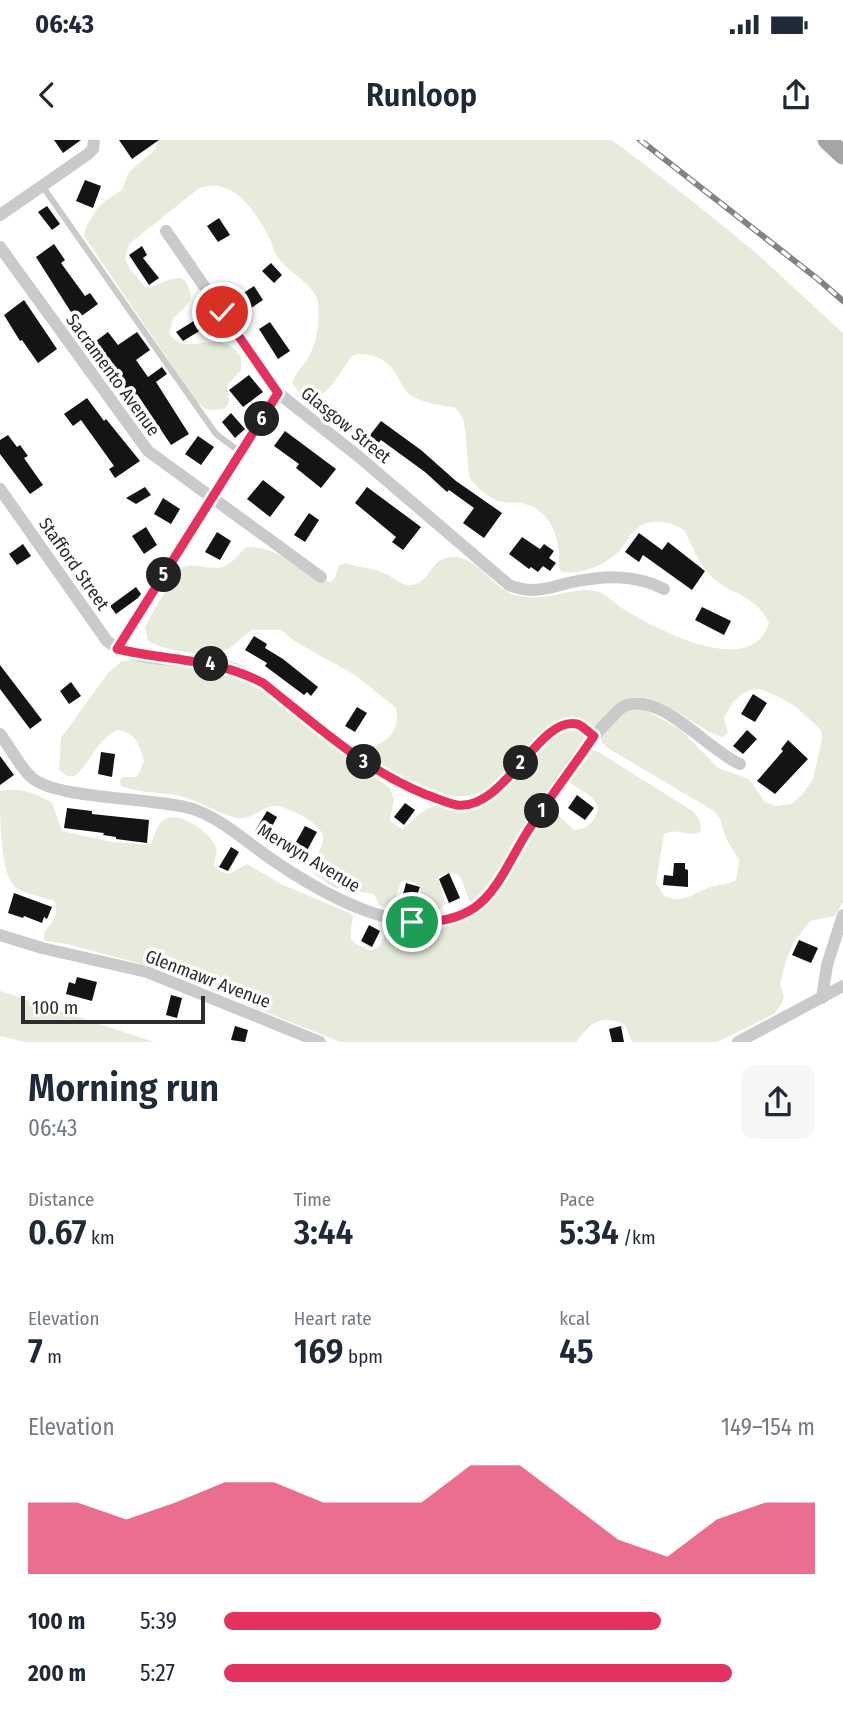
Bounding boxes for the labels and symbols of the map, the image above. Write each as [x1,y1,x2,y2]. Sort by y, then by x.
pin [192,282,252,342]
street label: Sacramento Avenue [61,310,165,440]
street label: Glasgow Street [297,382,395,468]
pin: 6 [244,402,280,436]
street label: Stafford Street [34,514,114,615]
pin: 5 [146,558,182,592]
pin: 4 [194,646,228,682]
pin: 3 [346,744,382,780]
pin: 2 [504,746,538,780]
pin: 1 [524,794,560,828]
street label: Merwyn Avenue [254,819,364,897]
pin [382,892,442,952]
street label: Glenmawr Avenue [142,945,274,1013]
scale bar [21,993,205,1025]

